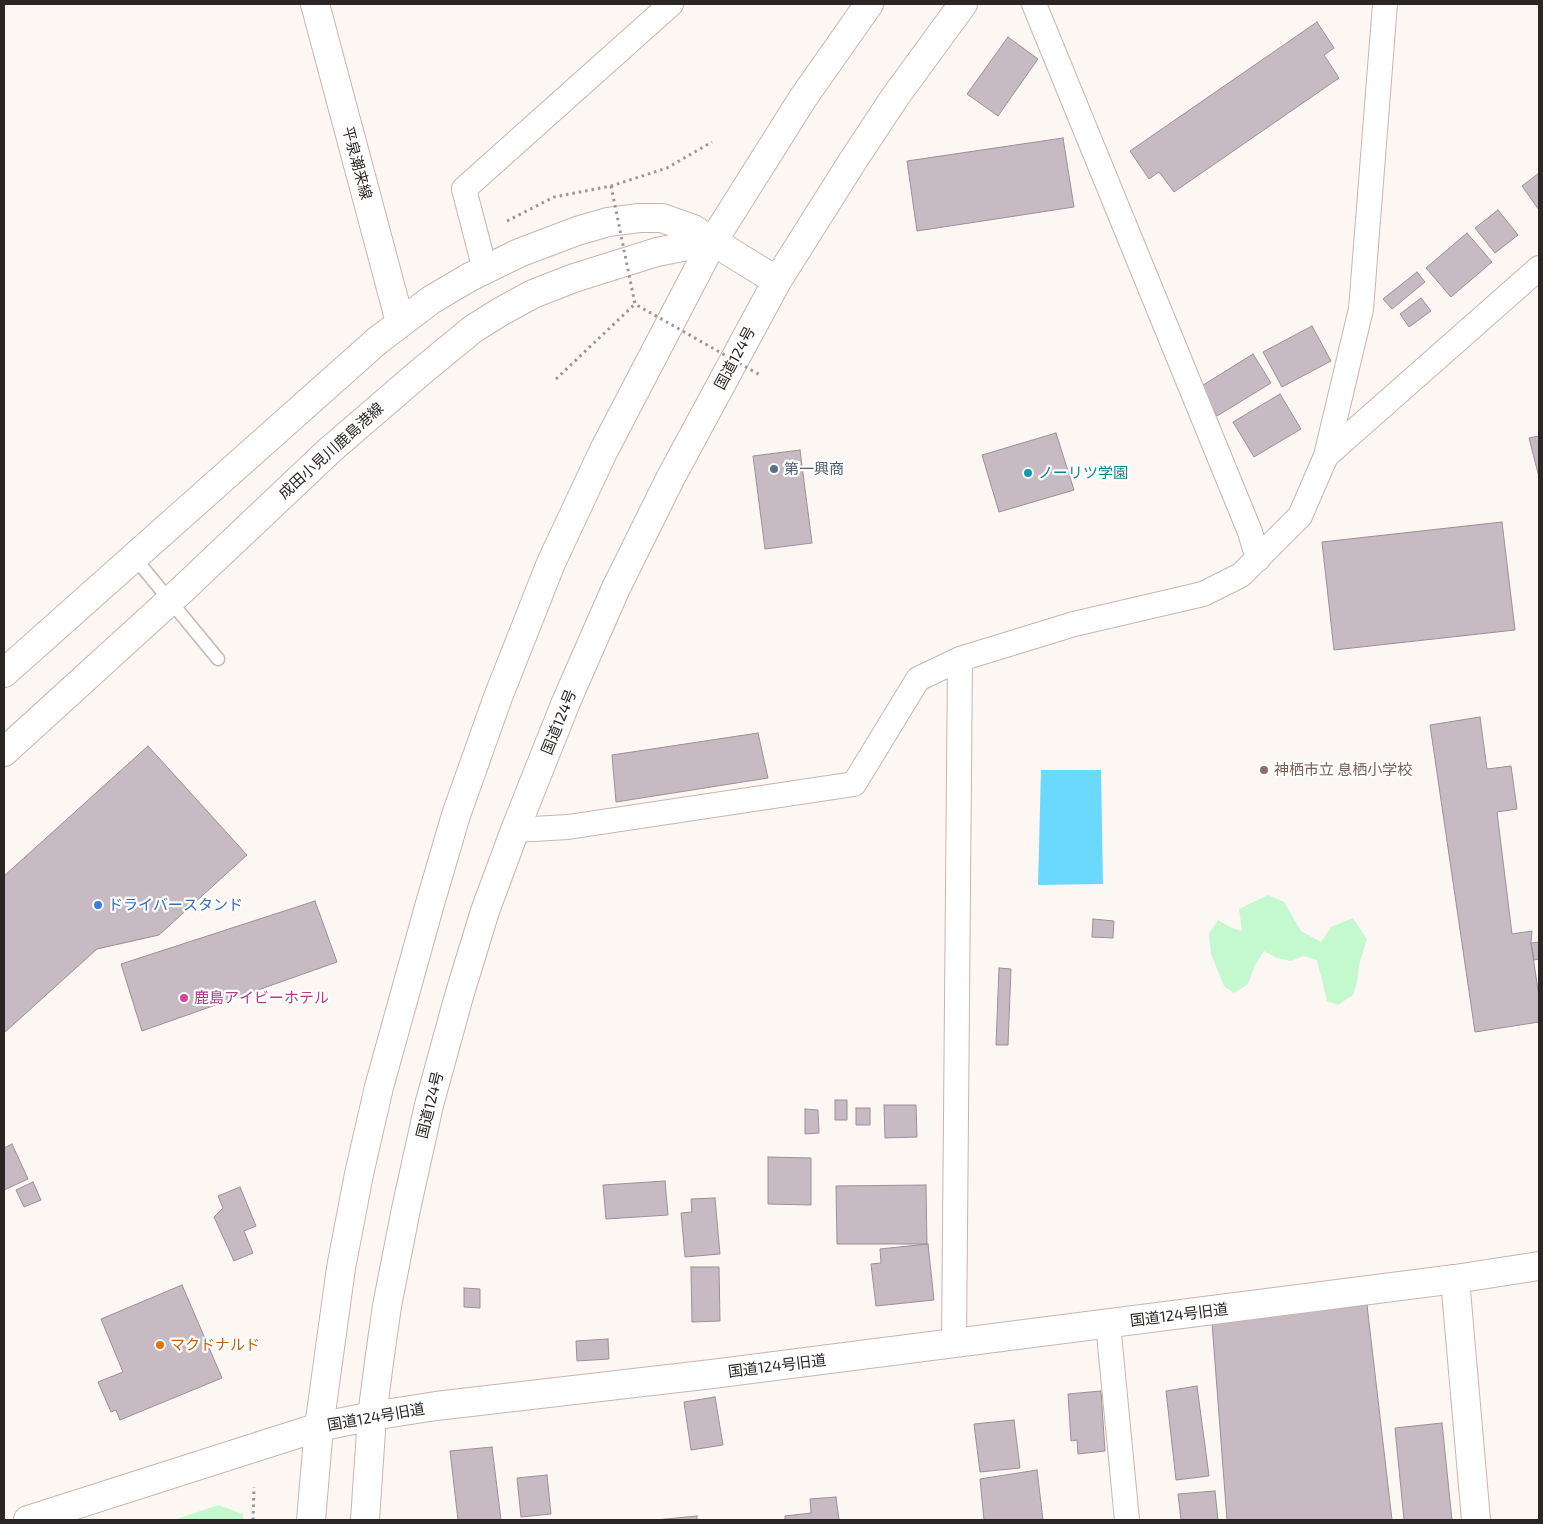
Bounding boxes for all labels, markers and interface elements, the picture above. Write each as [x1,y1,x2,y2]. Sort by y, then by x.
street label: 平泉潮来線 [339,124,375,202]
street label: 国道124号 [711,323,759,393]
street label: 成田小見川鹿島港線 [275,399,387,503]
place label: 第一興商 [784,460,844,478]
marker: 第一興商 [768,463,780,475]
place label: ノーリツ学園 [1038,464,1128,482]
marker: ノーリツ学園 [1022,467,1034,479]
street label: 国道124号 [538,687,580,757]
place label: 神栖市立 息栖小学校 [1274,761,1412,779]
marker: 神栖市立 息栖小学校 [1258,764,1270,776]
place label: ドライバースタンド [108,896,243,914]
marker: ドライバースタンド [92,899,104,911]
place label: 鹿島アイビーホテル [194,989,329,1007]
marker: 鹿島アイビーホテル [178,992,190,1004]
street label: 国道124号 [413,1070,447,1140]
street label: 国道124号旧道 [1129,1300,1229,1330]
place label: マクドナルド [170,1336,260,1354]
marker: マクドナルド [154,1339,166,1351]
street label: 国道124号旧道 [727,1351,827,1381]
street label: 国道124号旧道 [326,1400,426,1434]

